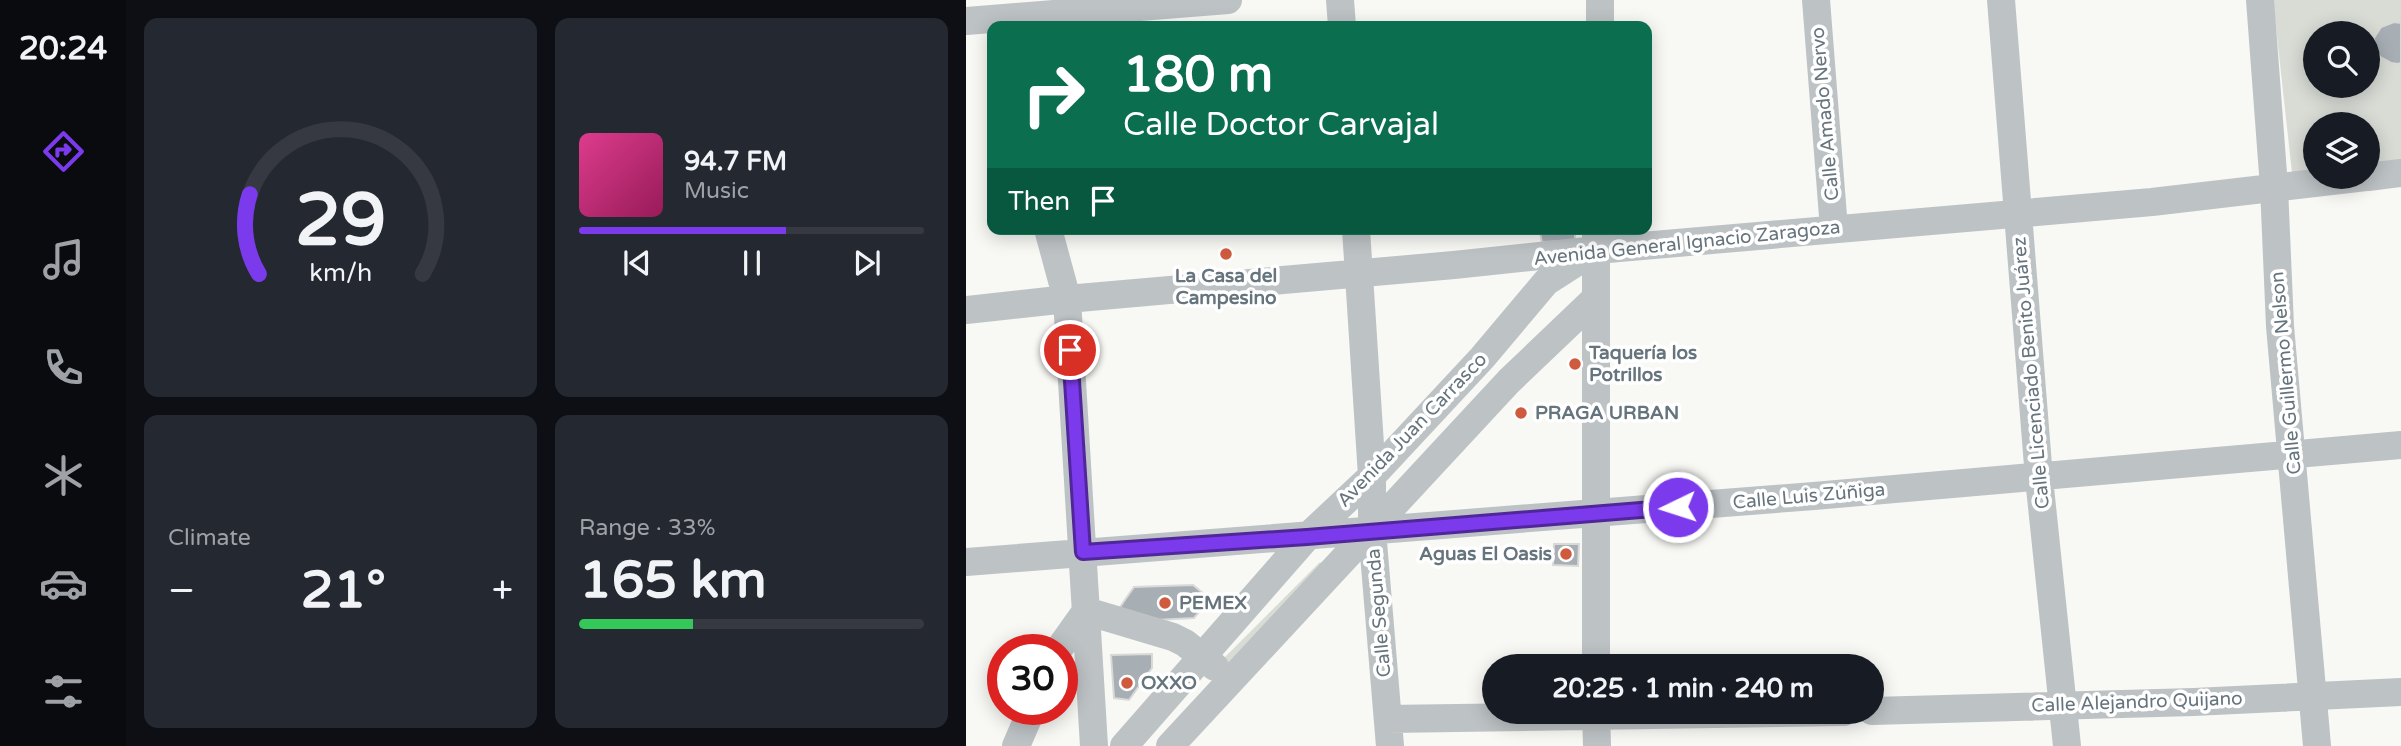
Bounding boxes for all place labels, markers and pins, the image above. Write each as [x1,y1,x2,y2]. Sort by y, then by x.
marker: La Casa del Campesino [1218,246,1234,262]
place label: La Casa del Campesino [1175,265,1277,310]
pin [1040,320,1100,380]
place label: Taquería los Potrillos [1588,342,1697,386]
marker: Taquería los Potrillos [1567,356,1583,372]
place label: PRAGA URBAN [1535,402,1679,424]
marker: PRAGA URBAN [1513,405,1529,421]
place label: Aguas El Oasis [1419,543,1552,566]
marker: Aguas El Oasis [1558,546,1574,562]
place label: PEMEX [1179,592,1247,614]
marker: PEMEX [1157,595,1173,611]
place label: OXXO [1141,672,1197,694]
marker: OXXO [1119,675,1135,691]

